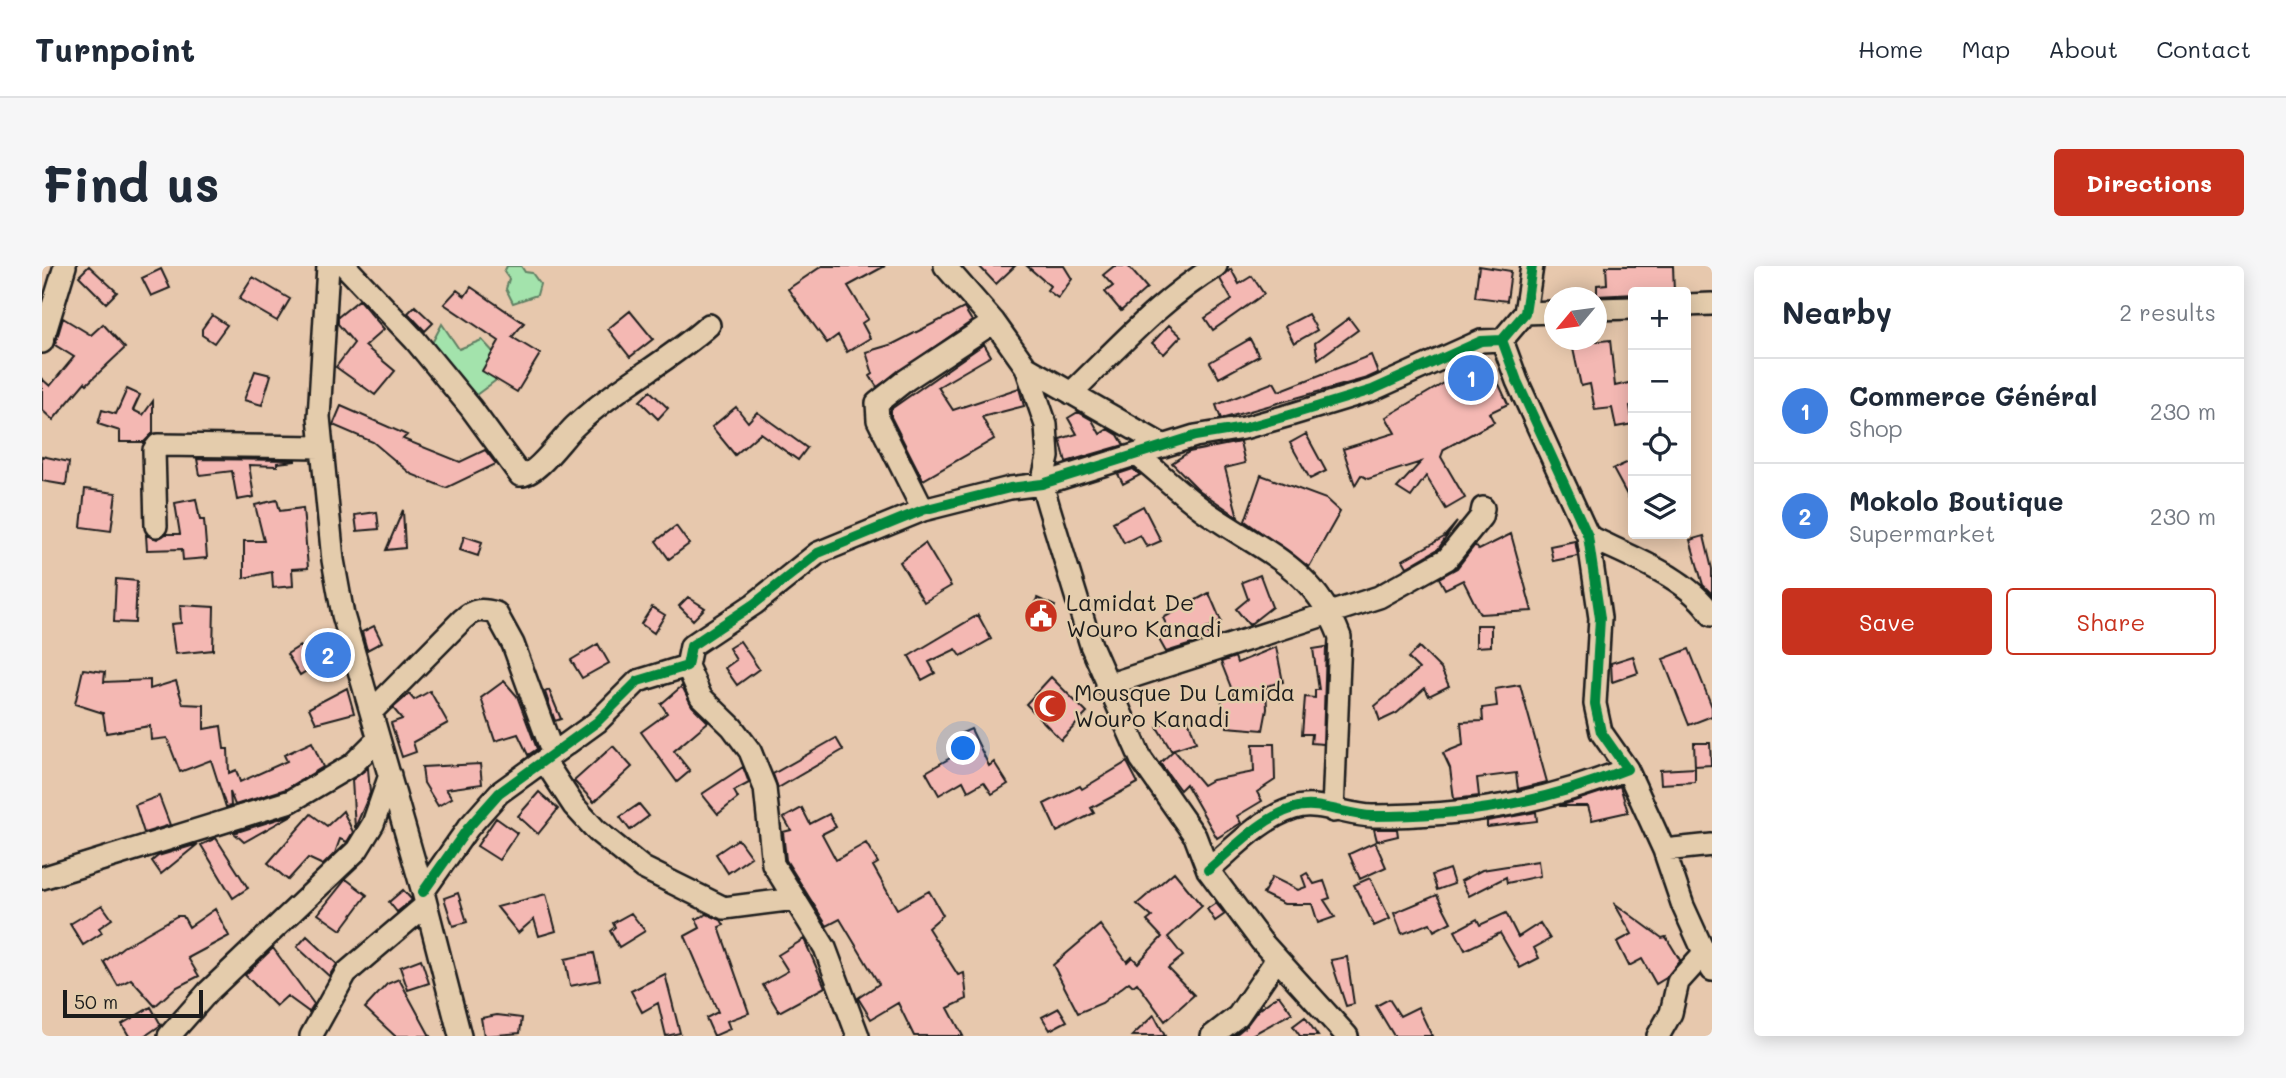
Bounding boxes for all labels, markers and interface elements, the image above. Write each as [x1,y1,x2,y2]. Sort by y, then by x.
text: Turnpoint [35,27,195,70]
text: Home [1858,33,1923,64]
text: Map [1961,33,2010,64]
text: About [2048,33,2118,64]
text: Contact [2156,33,2251,64]
button: Directions [2054,149,2244,216]
text: Find us [42,151,220,214]
north arrow [1544,287,1607,350]
map controls [1628,287,1691,539]
button: + [1628,287,1691,350]
text: Nearby [1782,292,1892,332]
text: 2 results [2119,297,2216,327]
button: − [1628,350,1691,413]
pin: 1 [1448,352,1494,404]
text: Commerce Général [1849,379,2097,413]
text: 1 [1800,396,1810,426]
text: 230 m [2150,396,2216,426]
button: locate [1628,413,1691,476]
text: Shop [1849,413,1903,443]
button: layers [1628,476,1691,539]
text: Mokolo Boutique [1849,484,2063,518]
text: 2 [1799,501,1811,531]
text: 230 m [2150,501,2216,531]
text: Supermarket [1849,518,1995,548]
place label: Lamidat De Wouro Kanadi [1066,587,1222,643]
button: Save [1782,588,1992,655]
button: Share [2006,588,2216,655]
public building icon: Lamidat De Wouro Kanadi [1022,597,1060,635]
pin: 2 [305,629,351,681]
place label: Mousque Du Lamida Wouro Kanadi [1074,677,1295,733]
mosque icon: Mousque Du Lamida Wouro Kanadi [1031,687,1069,725]
your location [946,731,980,765]
scale bar [63,987,203,1019]
text: 50 m [74,989,118,1014]

